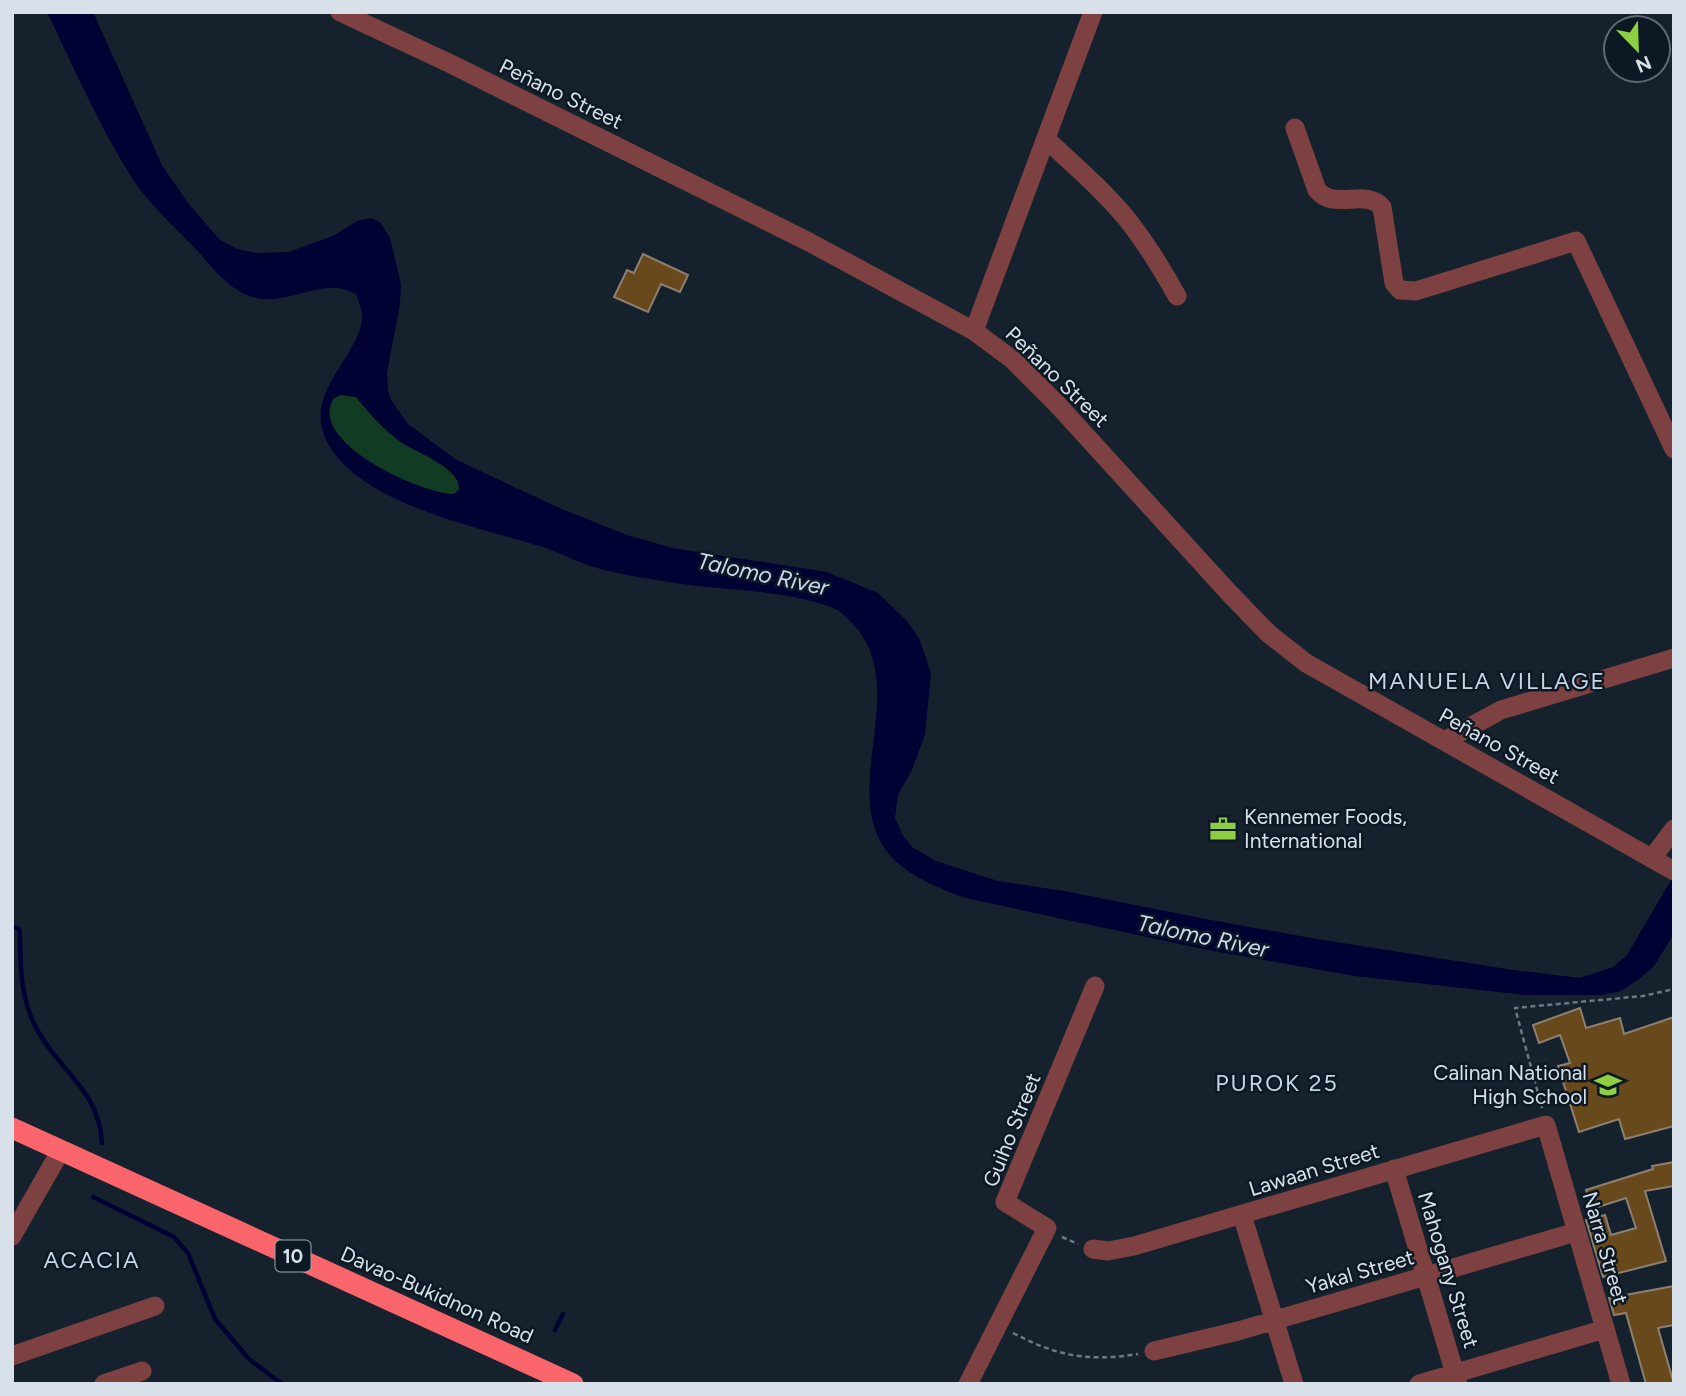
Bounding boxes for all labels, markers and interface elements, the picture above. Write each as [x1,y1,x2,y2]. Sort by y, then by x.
north arrow [1602,14,1672,84]
text: N [1632,51,1655,78]
street label: Peñano Street [496,53,627,134]
street label: Peñano Street [1001,321,1114,432]
water label: Talomo River [695,546,832,602]
district label: MANUELA VILLAGE [1368,667,1606,695]
street label: Peñano Street [1435,702,1564,789]
place label: Kennemer Foods, International [1244,804,1407,853]
office icon: Kennemer Foods, International [1208,814,1238,844]
water label: Talomo River [1135,908,1272,964]
place label: Calinan National High School [1433,1060,1587,1109]
street label: Guiho Street [977,1069,1046,1190]
district label: PUROK 25 [1215,1069,1339,1097]
school or university icon: Calinan National High School [1593,1070,1623,1100]
street label: Lawaan Street [1246,1138,1382,1201]
street label: Mahogany Street [1413,1189,1484,1351]
street label: Narra Street [1577,1189,1633,1307]
road number: 10 [276,1240,310,1272]
street label: Davao-Bukidnon Road [337,1241,537,1348]
street label: Yakal Street [1303,1244,1417,1299]
district label: ACACIA [43,1246,141,1274]

